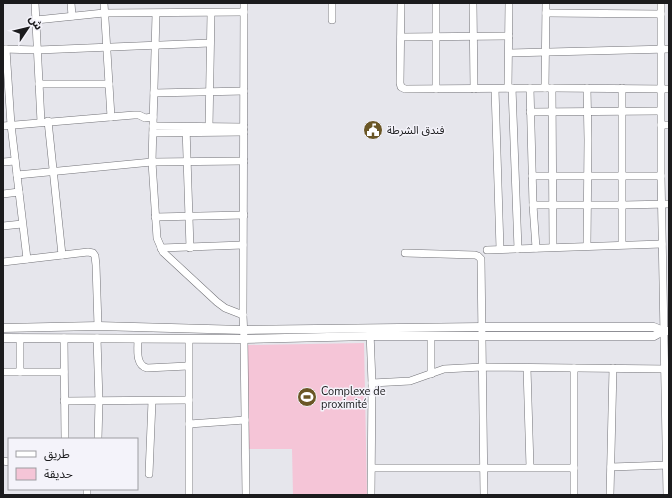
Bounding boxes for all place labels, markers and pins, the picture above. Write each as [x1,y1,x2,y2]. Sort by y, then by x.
public building icon: فندق الشرطة [362,119,384,141]
place label: فندق الشرطة [387,123,445,138]
place label: Complexe de proximité [321,384,386,412]
sports icon: Complexe de proximité [296,386,318,408]

